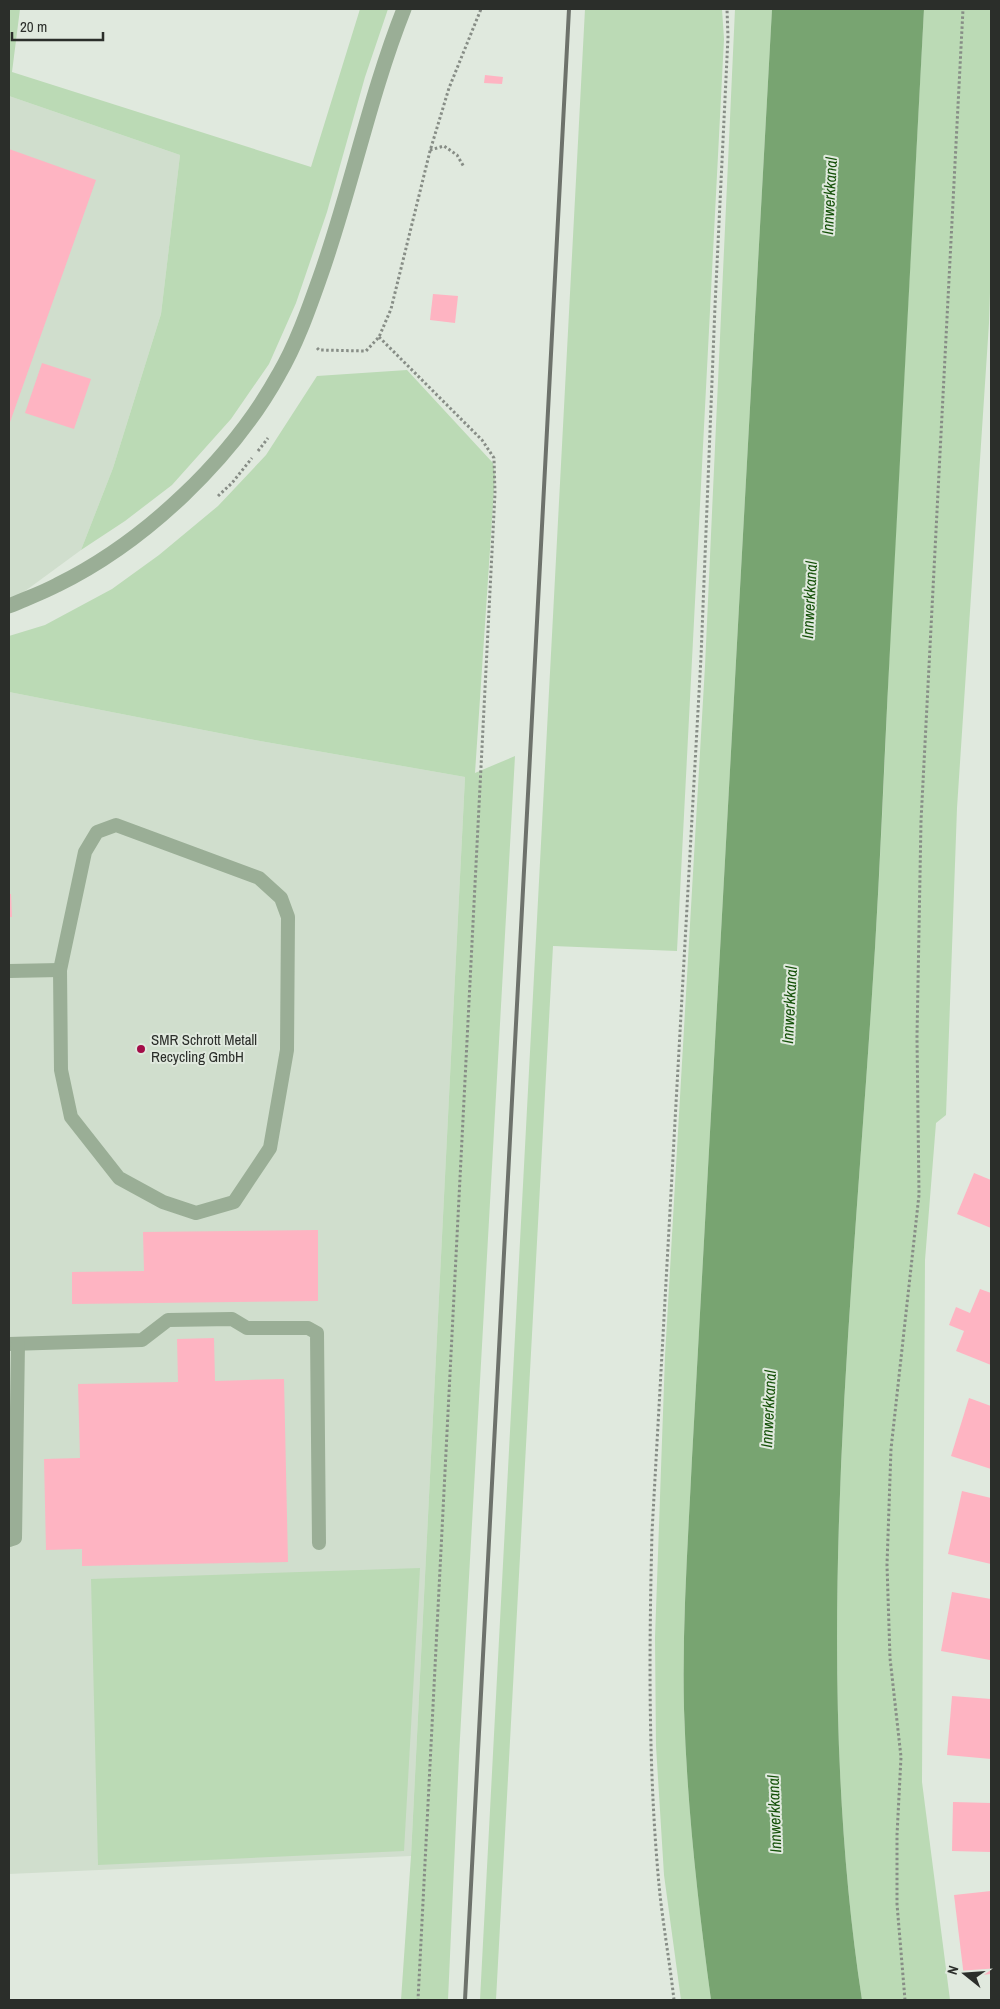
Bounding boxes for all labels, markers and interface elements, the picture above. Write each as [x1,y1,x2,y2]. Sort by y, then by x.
scale bar [12,10,104,42]
text: 20 m [20,16,47,37]
water label: Innwerkkanal [816,156,842,235]
water label: Innwerkkanal [796,560,822,639]
water label: Innwerkkanal [776,965,802,1044]
place label: SMR Schrott Metall Recycling GmbH [151,1029,257,1067]
marker: SMR Schrott Metall Recycling GmbH [135,1043,147,1055]
water label: Innwerkkanal [755,1369,781,1448]
water label: Innwerkkanal [762,1774,786,1853]
north arrow [940,1949,990,1999]
text: N [943,1964,962,1977]

